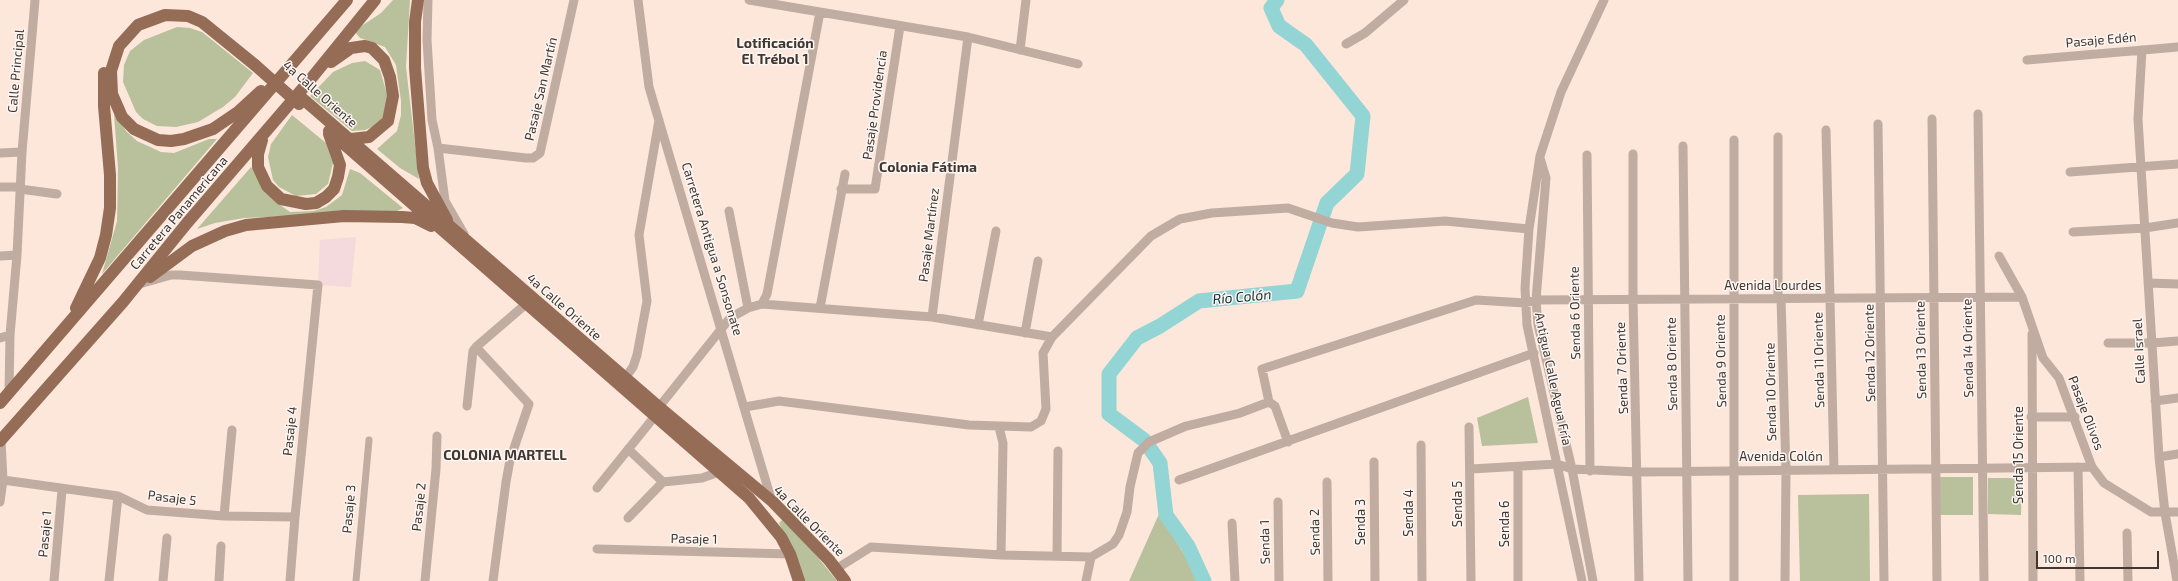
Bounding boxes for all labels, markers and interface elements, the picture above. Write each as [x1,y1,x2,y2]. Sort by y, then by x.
street label: Calle Principal [5,29,27,113]
street label: Pasaje Edén [2065,29,2137,51]
district label: Lotificación El Trébol 1 [736,35,814,68]
street label: Pasaje San Martín [521,36,561,142]
street label: Pasaje Providencia [860,49,890,161]
street label: 4a Calle Oriente [279,57,361,131]
street label: Carretera Panamericana [127,153,231,273]
district label: Colonia Fátima [879,159,977,175]
street label: Carretera Antigua a Sonsonate [678,160,746,338]
street label: Pasaje Martínez [915,187,943,283]
street label: Senda 6 Oriente [1566,266,1584,360]
street label: 4a Calle Oriente [523,270,605,344]
street label: Avenida Lourdes [1724,278,1822,294]
water label: Río Colón [1212,286,1272,308]
street label: Senda 14 Oriente [1959,298,1977,398]
street label: Senda 13 Oriente [1912,301,1930,399]
street label: Senda 12 Oriente [1861,304,1879,402]
street label: Antigua Calle Agua Fría [1531,311,1575,447]
street label: Senda 11 Oriente [1810,312,1828,408]
street label: Senda 9 Oriente [1712,314,1730,408]
street label: Senda 8 Oriente [1663,317,1681,411]
street label: Calle Israel [2130,318,2148,384]
street label: Senda 7 Oriente [1613,322,1631,414]
street label: Senda 10 Oriente [1762,342,1780,442]
street label: Pasaje Olivos [2065,374,2107,452]
street label: Pasaje 4 [280,406,300,456]
street label: Senda 15 Oriente [2011,406,2027,504]
district label: COLONIA MARTELL [443,447,567,463]
street label: Avenida Colón [1739,449,1823,465]
street label: Senda 5 [1450,481,1466,527]
street label: Pasaje 2 [409,482,429,532]
street label: 4a Calle Oriente [770,482,848,560]
street label: Pasaje 3 [339,484,359,534]
street label: Pasaje 5 [147,487,197,509]
street label: Senda 4 [1401,489,1417,537]
street label: Senda 3 [1353,499,1369,545]
street label: Senda 6 [1497,501,1513,547]
street label: Senda 2 [1307,509,1323,555]
street label: Pasaje 1 [35,510,55,558]
street label: Senda 1 [1257,520,1273,564]
street label: Pasaje 1 [670,531,718,547]
scale bar [2038,543,2161,569]
text: 100 m [2043,551,2075,565]

